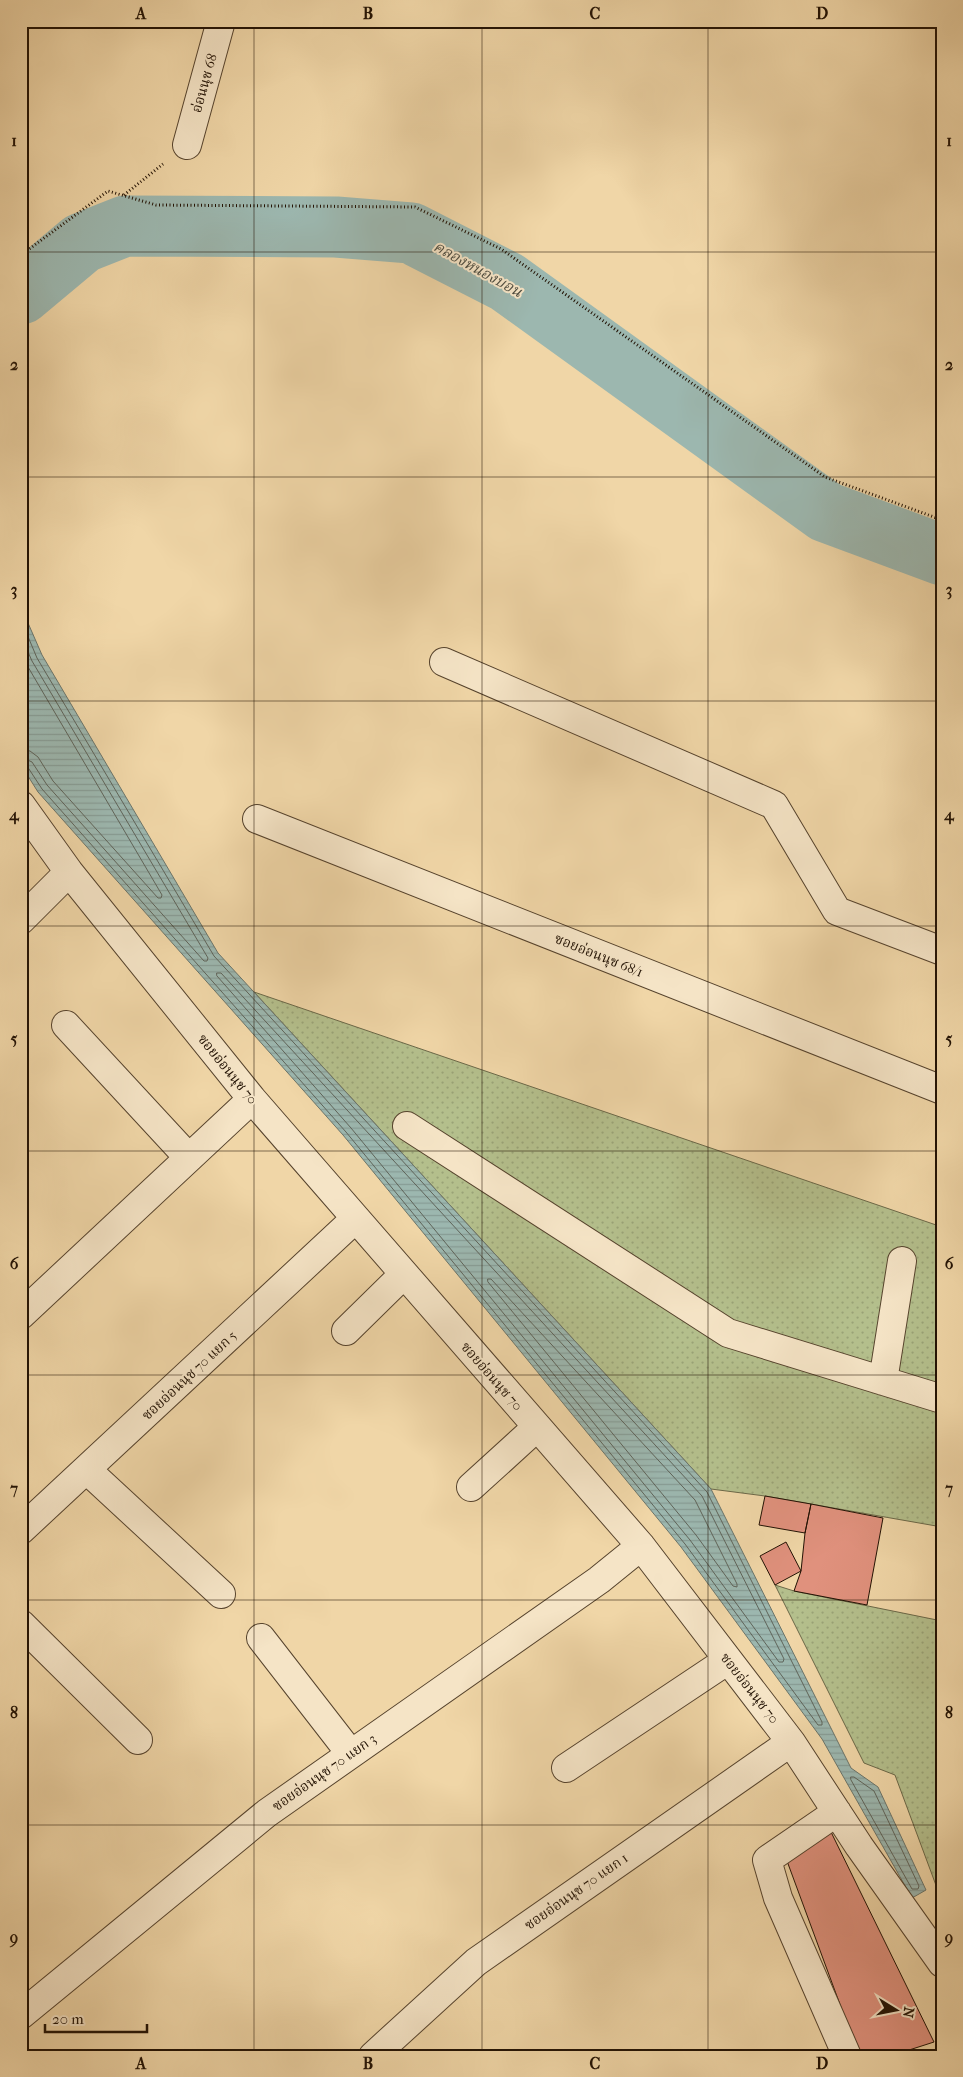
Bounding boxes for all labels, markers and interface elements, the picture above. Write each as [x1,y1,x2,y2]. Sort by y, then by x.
text: A [135,4,147,23]
text: B [363,4,373,23]
text: C [590,4,601,23]
text: D [816,4,828,23]
street label: อ่อนนุช 68 [188,52,221,115]
text: 1 [11,131,17,150]
text: 1 [946,131,952,150]
water label: คลองหนองบอน [431,237,525,301]
text: 2 [10,355,18,374]
text: 2 [945,355,953,374]
text: 3 [11,580,17,600]
text: 3 [946,580,952,600]
text: 4 [8,805,20,825]
text: 4 [943,805,955,825]
street label: ซอยอ่อนนุช 68/1 [552,930,646,981]
text: 5 [11,1029,18,1048]
text: 5 [946,1029,953,1048]
street label: ซอยอ่อนนุช 70 [194,1031,261,1108]
text: 6 [10,1254,19,1273]
text: 6 [945,1254,954,1273]
street label: ซอยอ่อนนุช 70 แยก 5 [138,1327,240,1424]
street label: ซอยอ่อนนุช 70 [457,1339,526,1414]
text: 7 [9,1479,18,1498]
text: 7 [944,1479,953,1498]
street label: ซอยอ่อนนุช 70 [717,1649,783,1727]
text: 8 [10,1703,18,1722]
text: 8 [945,1703,953,1722]
street label: ซอยอ่อนนุช 70 แยก 3 [269,1730,380,1815]
street label: ซอยอ่อนนุช 70 แยก 1 [521,1849,631,1933]
text: 9 [9,1928,18,1948]
text: 9 [944,1928,953,1948]
north arrow [870,1984,920,2034]
scale bar [45,2002,148,2034]
text: N [899,2005,918,2019]
text: 20 m [52,2010,84,2028]
text: A [135,2054,147,2073]
text: B [363,2054,373,2073]
text: C [590,2054,601,2073]
text: D [816,2054,828,2073]

